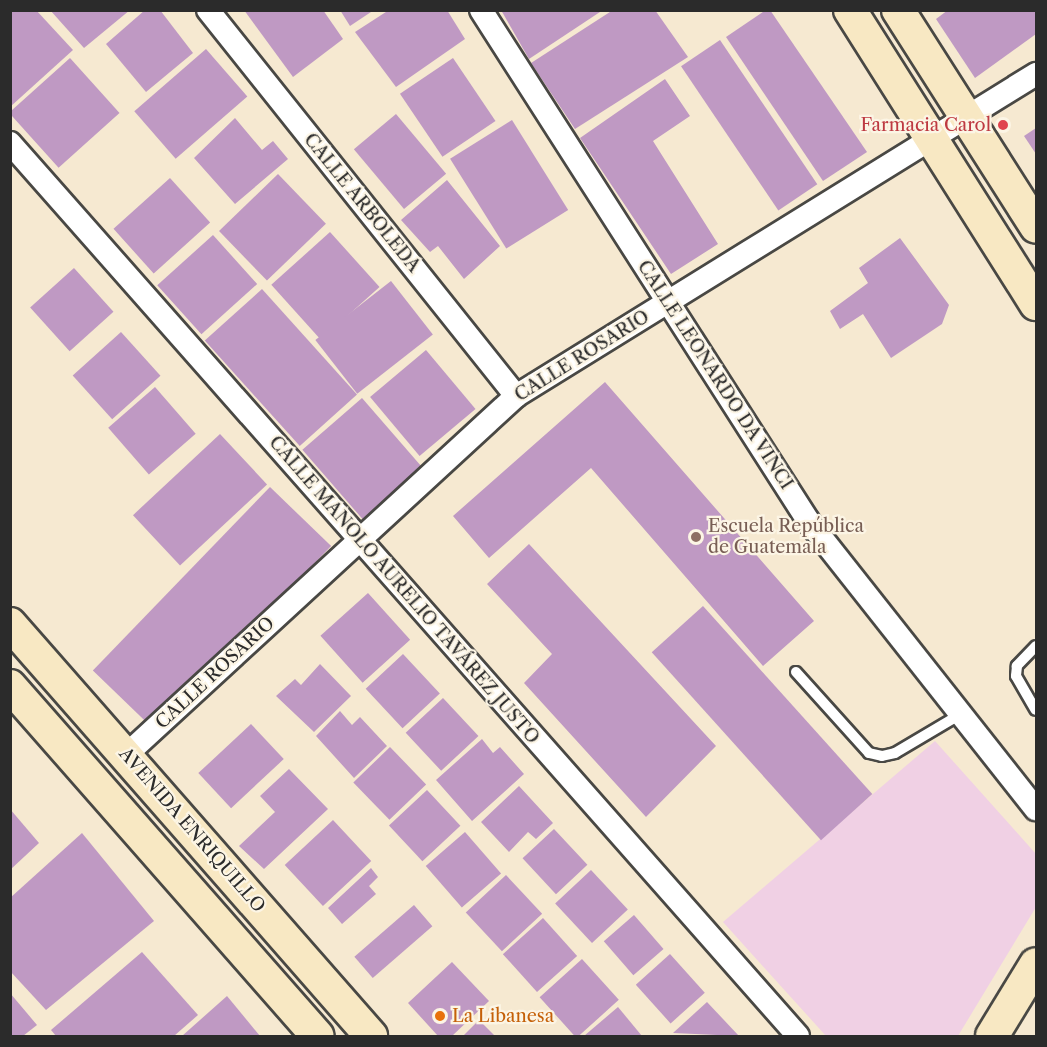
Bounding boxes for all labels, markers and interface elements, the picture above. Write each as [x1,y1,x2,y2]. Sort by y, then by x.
place label: Farmacia Carol [860,114,991,136]
marker: Farmacia Carol [996,118,1010,132]
street label: CALLE ARBOLEDA [299,129,425,277]
street label: CALLE LEONARDO DA VINCI [632,256,798,494]
street label: CALLE ROSARIO [511,306,653,406]
street label: CALLE MANOLO AURELIO TAVÁREZ JUSTO [264,431,544,749]
place label: Escuela República de Guatemala [708,516,864,558]
marker: Escuela República de Guatemala [689,530,703,544]
street label: CALLE ROSARIO [151,612,279,734]
street label: AVENIDA ENRIQUILLO [114,743,270,917]
place label: La Libanesa [452,1005,554,1027]
marker: La Libanesa [433,1009,447,1023]

